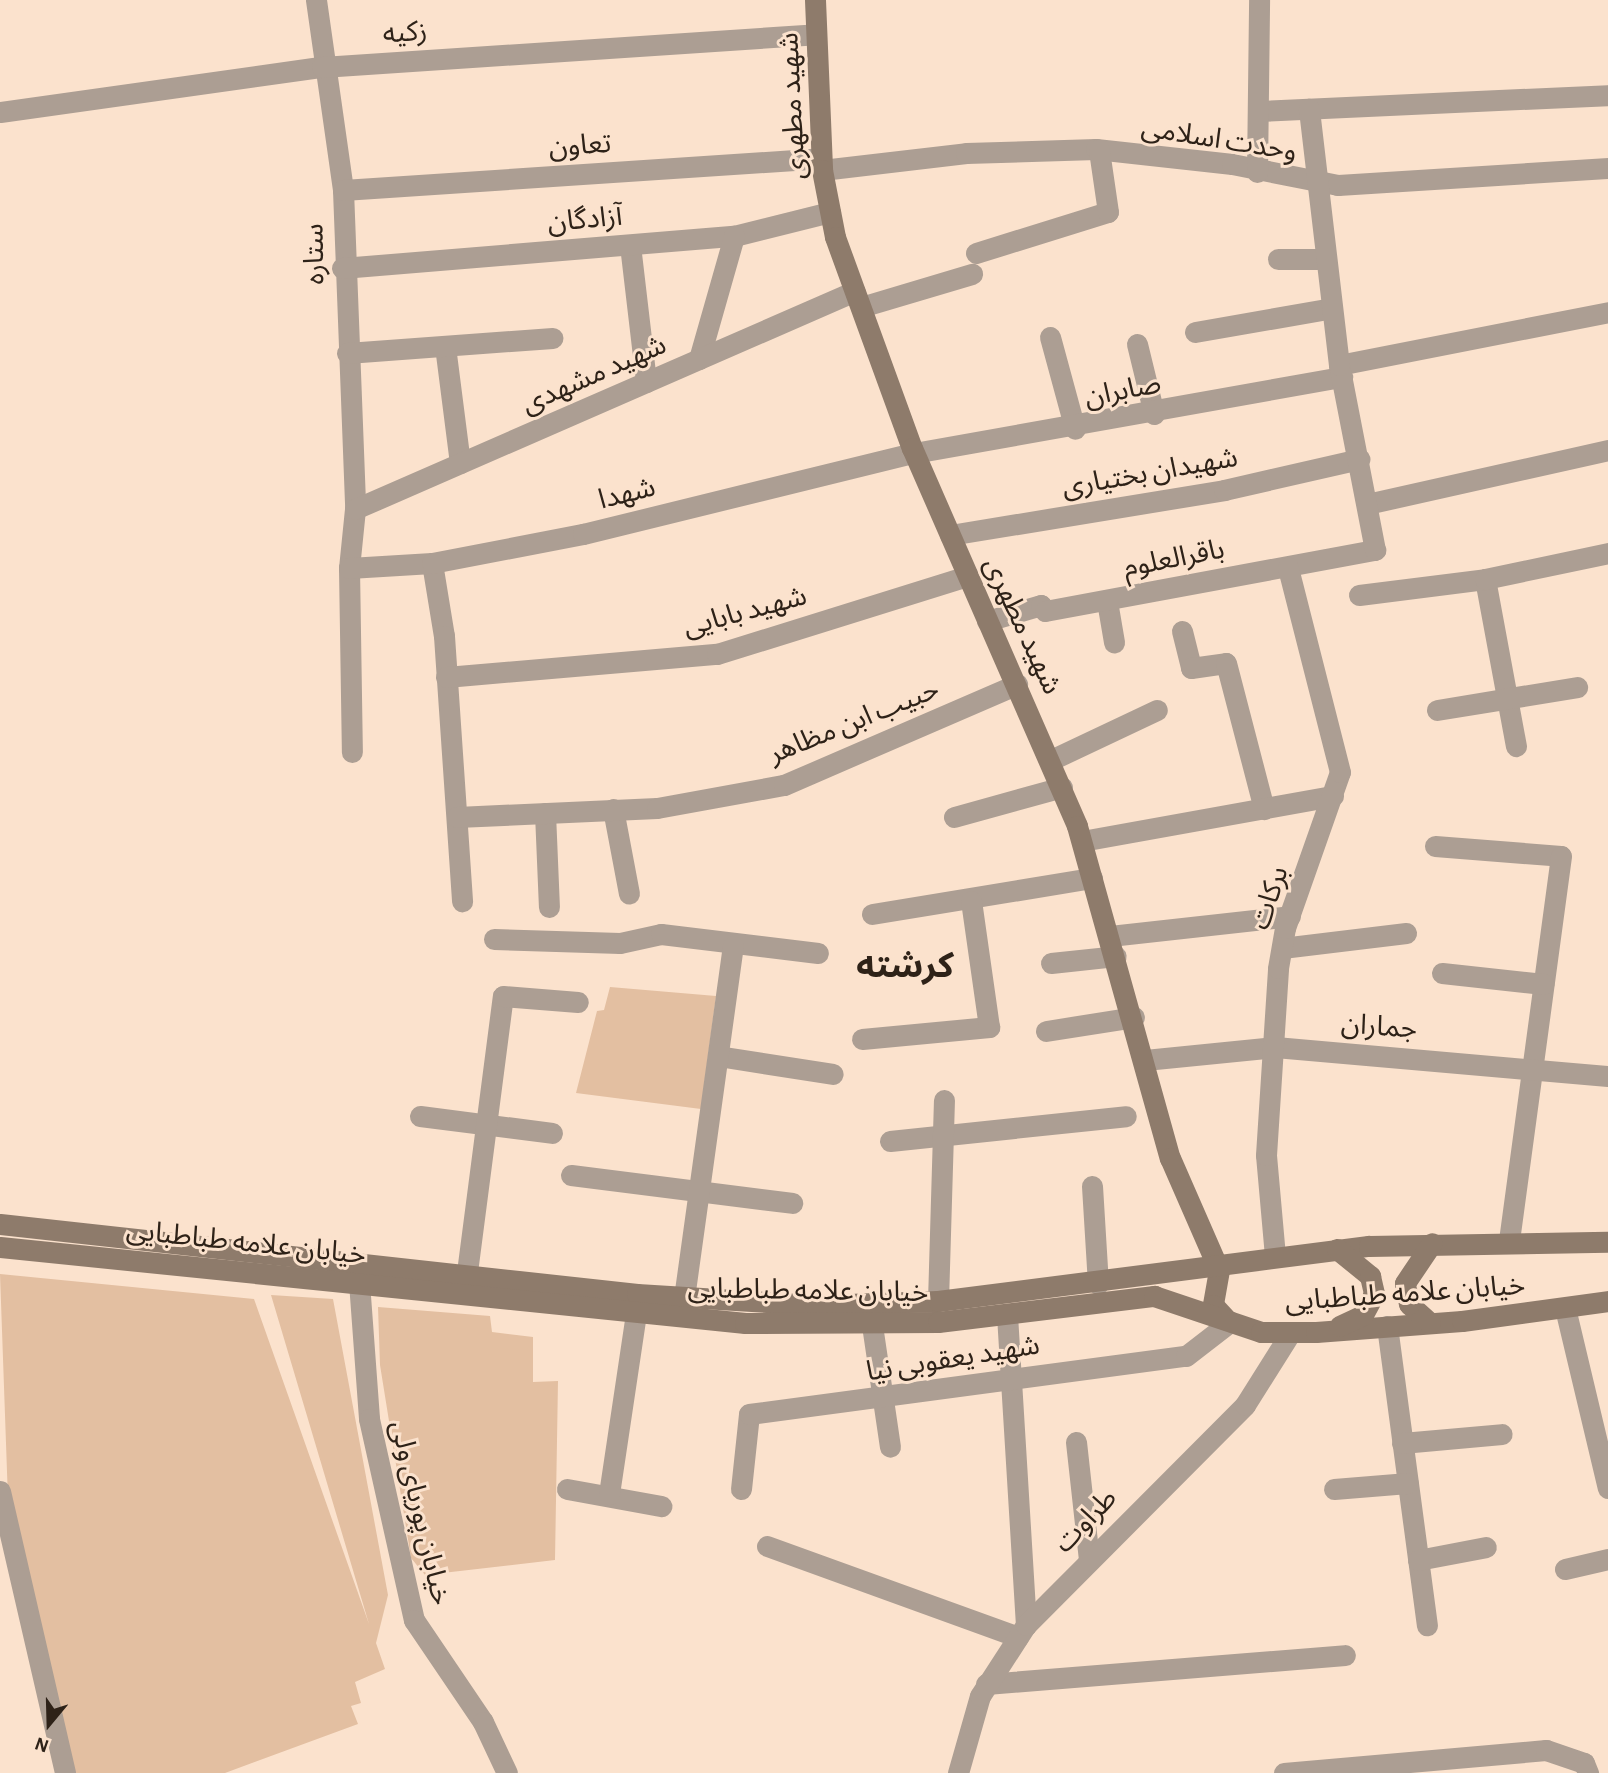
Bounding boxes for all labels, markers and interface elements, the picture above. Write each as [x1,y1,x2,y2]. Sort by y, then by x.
street label: زکیه [382,15,428,51]
street label: شهید مطهری [772,32,814,180]
street label: وحدت اسلامی [1139,111,1299,169]
street label: تعاون [548,127,612,165]
street label: آزادگان [546,200,624,240]
street label: ستاره [298,223,332,285]
street label: شهید مشهدی [516,328,672,422]
street label: صابران [1082,367,1164,415]
street label: شهیدان بختیاری [1059,441,1241,505]
street label: شهدا [595,471,659,517]
street label: باقرالعلوم [1121,533,1227,585]
street label: شهید مطهری [976,552,1068,700]
street label: شهید بابایی [680,579,810,645]
street label: حبیب ابن مظاهر [764,673,944,771]
street label: برکات [1244,862,1296,934]
district label: کرشته [856,946,954,988]
street label: جماران [1340,1008,1418,1046]
street label: خیابان علامه طباطبایی [125,1214,367,1272]
street label: خیابان علامه طباطبایی [1284,1269,1526,1319]
street label: خیابان علامه طباطبایی [687,1272,929,1310]
street label: شهید یعقوبی نیا [864,1329,1042,1389]
street label: خیابان پوریای ولی [382,1417,458,1609]
street label: طراوت [1047,1482,1125,1560]
north arrow [14,1689,84,1759]
text: N [33,1733,51,1755]

